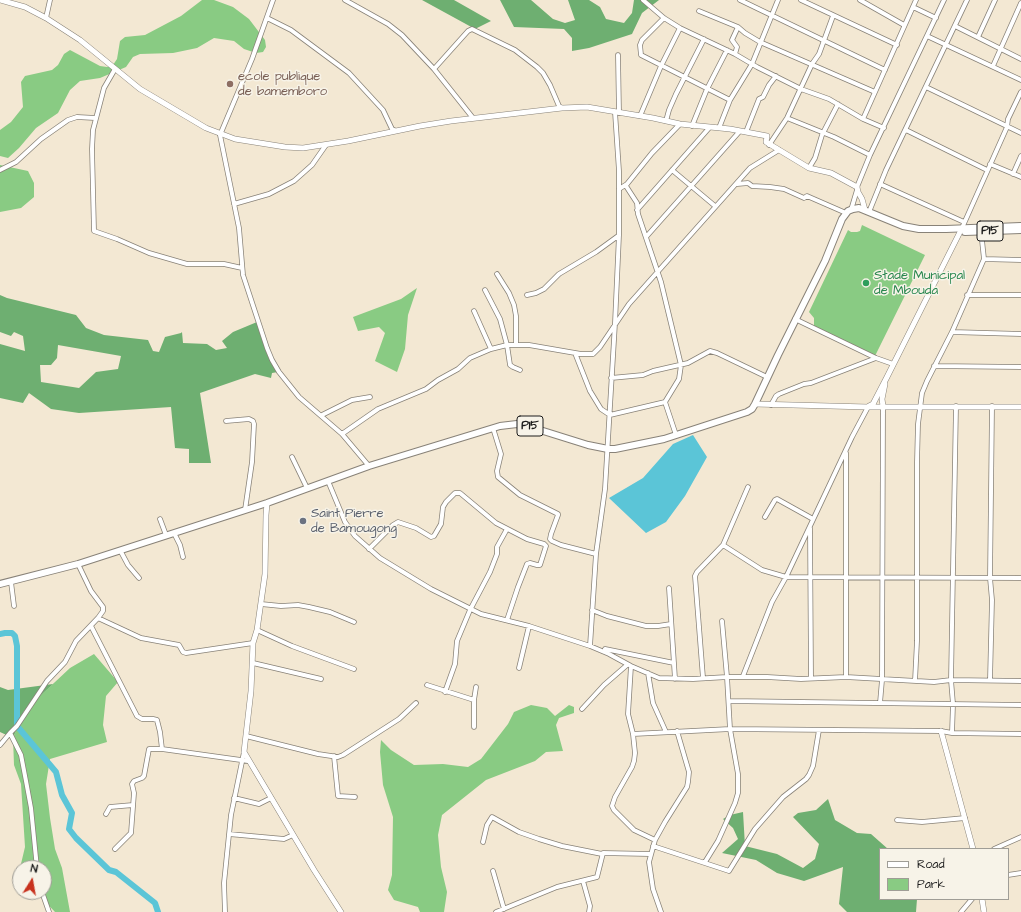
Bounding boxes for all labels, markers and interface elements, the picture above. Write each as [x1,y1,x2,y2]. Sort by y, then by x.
place label: ecole publique de bamemboro [238,69,327,100]
marker: ecole publique de bamemboro [225,79,235,89]
road number: P15 [977,221,1003,241]
place label: Stade Municipal de Mbouda [874,268,965,299]
marker: Stade Municipal de Mbouda [861,278,871,288]
road number: P15 [517,416,543,436]
place label: Saint Pierre de Bamougong [311,506,397,537]
marker: Saint Pierre de Bamougong [298,516,308,526]
legend [879,848,1009,900]
text: Road [917,856,945,873]
north arrow [12,860,52,900]
text: N [29,861,39,877]
text: Park [917,876,945,893]

